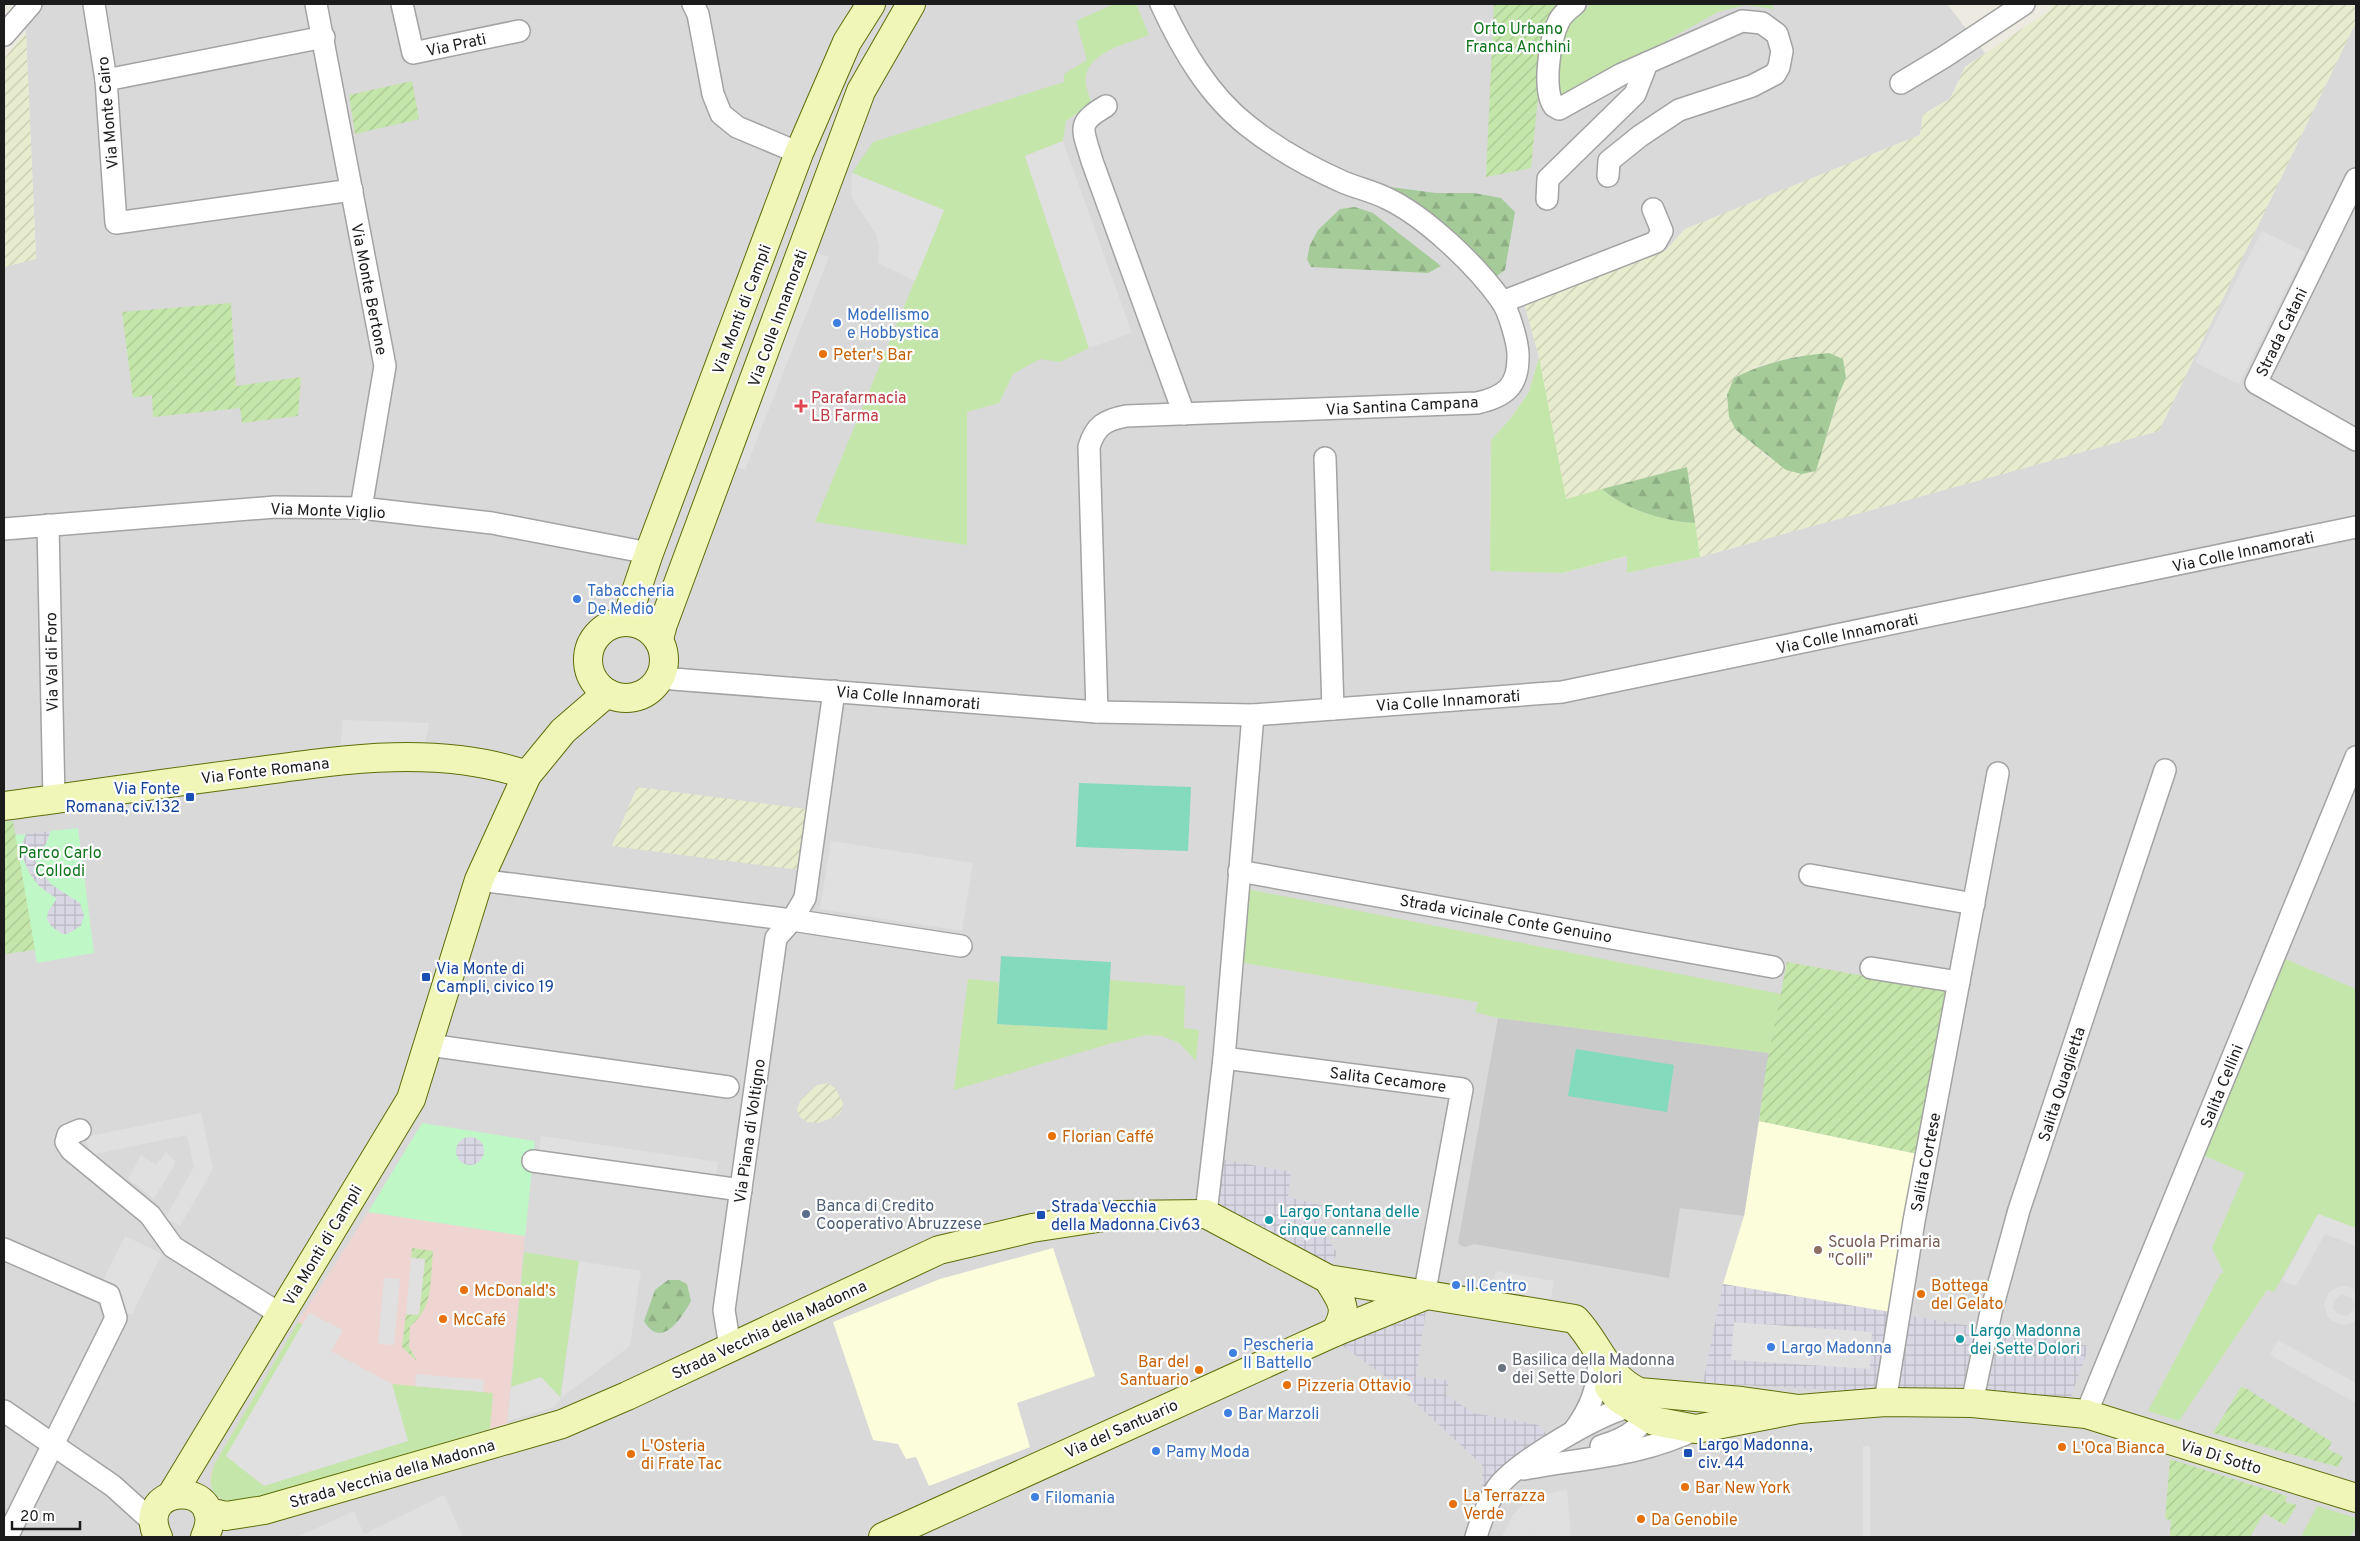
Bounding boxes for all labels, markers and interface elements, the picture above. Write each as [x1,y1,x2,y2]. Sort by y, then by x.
park label: Orto Urbano Franca Anchini [1465,20,1571,58]
street label: Via Prati [425,30,488,62]
street label: Via Monte Cairo [94,56,124,170]
street label: Via Monte Bertone [345,222,391,357]
street label: Via Monti di Campli [709,242,777,378]
street label: Via Colle Innamorati [745,247,813,390]
street label: Strada Catani [2253,285,2313,381]
place label: Modellismo e Hobbystica [847,306,939,344]
marker: Modellismo e Hobbystica [831,317,843,329]
place label: Peter's Bar [833,346,913,366]
marker: Peter's Bar [817,348,829,360]
place label: Parafarmacia LB Farma [811,389,907,427]
street label: Via Santina Campana [1325,393,1479,421]
marker: Parafarmacia LB Farma [795,400,807,412]
street label: Via Monte Viglio [270,500,386,524]
street label: Via Colle Innamorati [2171,528,2316,578]
place label: Tabaccheria De Medio [587,582,674,620]
marker: Tabaccheria De Medio [571,593,583,605]
street label: Via Colle Innamorati [1775,610,1920,660]
street label: Via Val di Foro [42,612,64,712]
street label: Via Colle Innamorati [835,683,981,715]
street label: Via Colle Innamorati [1375,687,1521,717]
street label: Via Fonte Romana [200,754,331,790]
place label: Via Fonte Romana, civ.132 [66,780,180,818]
marker: Via Fonte Romana, civ.132 [184,791,196,803]
park label: Parco Carlo Collodi [18,844,102,882]
street label: Strada vicinale Conte Genuino [1398,891,1613,949]
place label: Via Monte di Campli, civico 19 [436,960,554,998]
marker: Via Monte di Campli, civico 19 [420,971,432,983]
street label: Salita Quaglietta [2035,1025,2091,1145]
street label: Salita Cellini [2197,1042,2249,1132]
street label: Via Piana di Voltigno [731,1058,771,1205]
street label: Salita Cecamore [1328,1064,1447,1098]
street label: Salita Cortese [1908,1111,1946,1214]
place label: Florian Caffé [1062,1128,1154,1148]
marker: Florian Caffé [1046,1130,1058,1142]
street label: Via Monti di Campli [280,1182,368,1310]
place label: Banca di Credito Cooperativo Abruzzese [816,1197,982,1235]
place label: Strada Vecchia della Madonna Civ63 [1051,1198,1200,1236]
place label: Largo Fontana delle cinque cannelle [1279,1203,1420,1241]
marker: Banca di Credito Cooperativo Abruzzese [800,1208,812,1220]
marker: Strada Vecchia della Madonna Civ63 [1035,1209,1047,1221]
marker: Largo Fontana delle cinque cannelle [1263,1214,1275,1226]
place label: Scuola Primaria "Colli" [1828,1233,1941,1271]
marker: Scuola Primaria "Colli" [1812,1244,1824,1256]
street label: Strada Vecchia della Madonna [669,1277,871,1385]
place label: Il Centro [1466,1277,1527,1297]
place label: Bottega del Gelato [1931,1277,2003,1315]
marker: Il Centro [1450,1279,1462,1291]
place label: McDonald's [474,1282,556,1302]
marker: McDonald's [458,1284,470,1296]
marker: Bottega del Gelato [1915,1288,1927,1300]
place label: McCafé [453,1311,506,1331]
marker: McCafé [437,1313,449,1325]
place label: Largo Madonna dei Sette Dolori [1970,1322,2081,1360]
marker: Largo Madonna dei Sette Dolori [1954,1333,1966,1345]
place label: Pescheria Il Battello [1243,1336,1314,1374]
place label: Largo Madonna [1781,1339,1892,1359]
marker: Largo Madonna [1765,1341,1777,1353]
marker: Pescheria Il Battello [1227,1347,1239,1359]
place label: Basilica della Madonna dei Sette Dolori [1512,1351,1675,1389]
place label: Bar del Santuario [1119,1353,1189,1391]
marker: Basilica della Madonna dei Sette Dolori [1496,1362,1508,1374]
marker: Bar del Santuario [1193,1364,1205,1376]
place label: Pizzeria Ottavio [1297,1377,1411,1397]
marker: Pizzeria Ottavio [1281,1379,1293,1391]
street label: Via del Santuario [1062,1396,1182,1464]
place label: Bar Marzoli [1238,1405,1319,1425]
marker: Bar Marzoli [1222,1407,1234,1419]
street label: Strada Vecchia della Madonna [287,1436,498,1514]
place label: Largo Madonna, civ. 44 [1698,1436,1813,1474]
street label: Via Di Sotto [2177,1436,2264,1480]
place label: L'Osteria di Frate Tac [641,1437,722,1475]
place label: L'Oca Bianca [2072,1439,2165,1459]
marker: L'Oca Bianca [2056,1441,2068,1453]
place label: Pamy Moda [1166,1443,1250,1463]
marker: Pamy Moda [1150,1445,1162,1457]
marker: Largo Madonna, civ. 44 [1682,1447,1694,1459]
marker: L'Osteria di Frate Tac [625,1448,637,1460]
place label: Bar New York [1695,1479,1791,1499]
marker: Bar New York [1679,1481,1691,1493]
place label: La Terrazza Verde [1463,1487,1545,1525]
place label: Filomania [1045,1489,1115,1509]
marker: Filomania [1029,1491,1041,1503]
scale bar [12,1498,80,1530]
marker: La Terrazza Verde [1447,1498,1459,1510]
text: 20 m [20,1508,55,1527]
place label: Da Genobile [1651,1511,1738,1531]
marker: Da Genobile [1635,1513,1647,1525]

